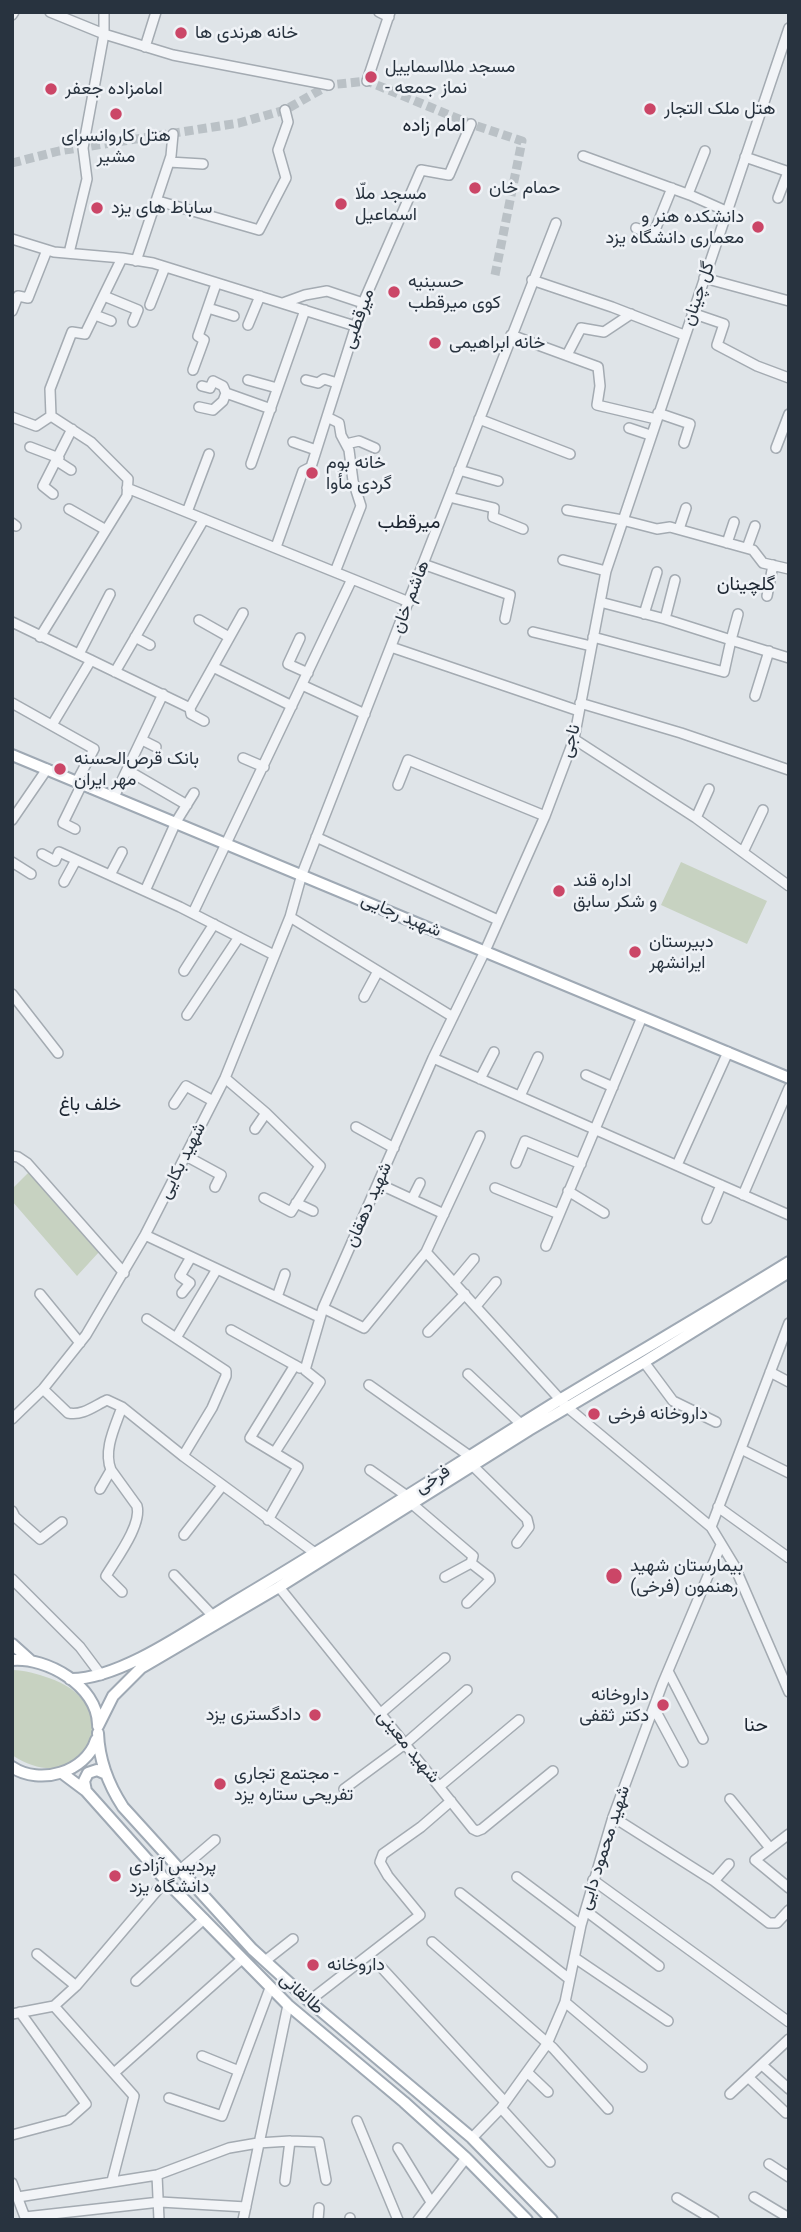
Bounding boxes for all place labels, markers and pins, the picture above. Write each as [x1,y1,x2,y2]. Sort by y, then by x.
place label: خانه هرندی ها [195,22,298,44]
marker: خانه هرندی ها [173,25,189,41]
place label: مسجد ملااسماییل - نماز جمعه [385,56,515,98]
marker: مسجد ملااسماییل - نماز جمعه [363,69,379,85]
place label: امامزاده جعفر [65,78,163,100]
marker: امامزاده جعفر [43,81,59,97]
place label: هتل ملک التجار [664,98,776,120]
marker: هتل ملک التجار [642,101,658,117]
marker: هتل کاروانسرای مشیر [108,106,124,122]
place label: هتل کاروانسرای مشیر [61,125,171,168]
place label: حمام خان [489,177,560,199]
marker: حمام خان [467,180,483,196]
place label: مسجد ملّا اسماعیل [355,183,427,226]
marker: مسجد ملّا اسماعیل [333,196,349,212]
place label: ساباط های یزد [111,197,212,219]
marker: ساباط های یزد [89,200,105,216]
place label: دانشکده هنر و معماری دانشگاه یزد [605,206,744,248]
marker: دانشکده هنر و معماری دانشگاه یزد [750,219,766,235]
place label: حسینیه کوی میرقطب [408,271,501,314]
marker: حسینیه کوی میرقطب [386,284,402,300]
place label: خانه ابراهیمی [449,332,545,354]
marker: خانه ابراهیمی [427,335,443,351]
place label: خانه بوم گردی مأوا [326,452,392,494]
marker: خانه بوم گردی مأوا [304,465,320,481]
place label: بانک قرص‌الحسنه مهر ایران [74,748,199,790]
marker: بانک قرص‌الحسنه مهر ایران [52,761,68,777]
place label: اداره قند و شکر سابق [573,870,657,912]
marker: اداره قند و شکر سابق [551,883,567,899]
place label: دبیرستان ایرانشهر [649,931,714,974]
marker: دبیرستان ایرانشهر [627,944,643,960]
place label: داروخانه فرخی [608,1403,708,1425]
marker: داروخانه فرخی [586,1406,602,1422]
place label: بیمارستان شهید رهنمون (فرخی) [630,1555,743,1598]
marker: بیمارستان شهید رهنمون (فرخی) [604,1566,624,1586]
place label: داروخانه دکتر ثقفی [579,1684,649,1726]
marker: داروخانه دکتر ثقفی [655,1697,671,1713]
place label: دادگستری یزد [206,1704,301,1726]
marker: دادگستری یزد [307,1707,323,1723]
place label: مجتمع تجاری - تفریحی ستاره یزد [234,1763,353,1806]
marker: مجتمع تجاری - تفریحی ستاره یزد [212,1776,228,1792]
place label: پردیس آزادی دانشگاه یزد [129,1855,216,1898]
marker: پردیس آزادی دانشگاه یزد [107,1868,123,1884]
place label: داروخانه [327,1954,385,1976]
marker: داروخانه [305,1957,321,1973]

